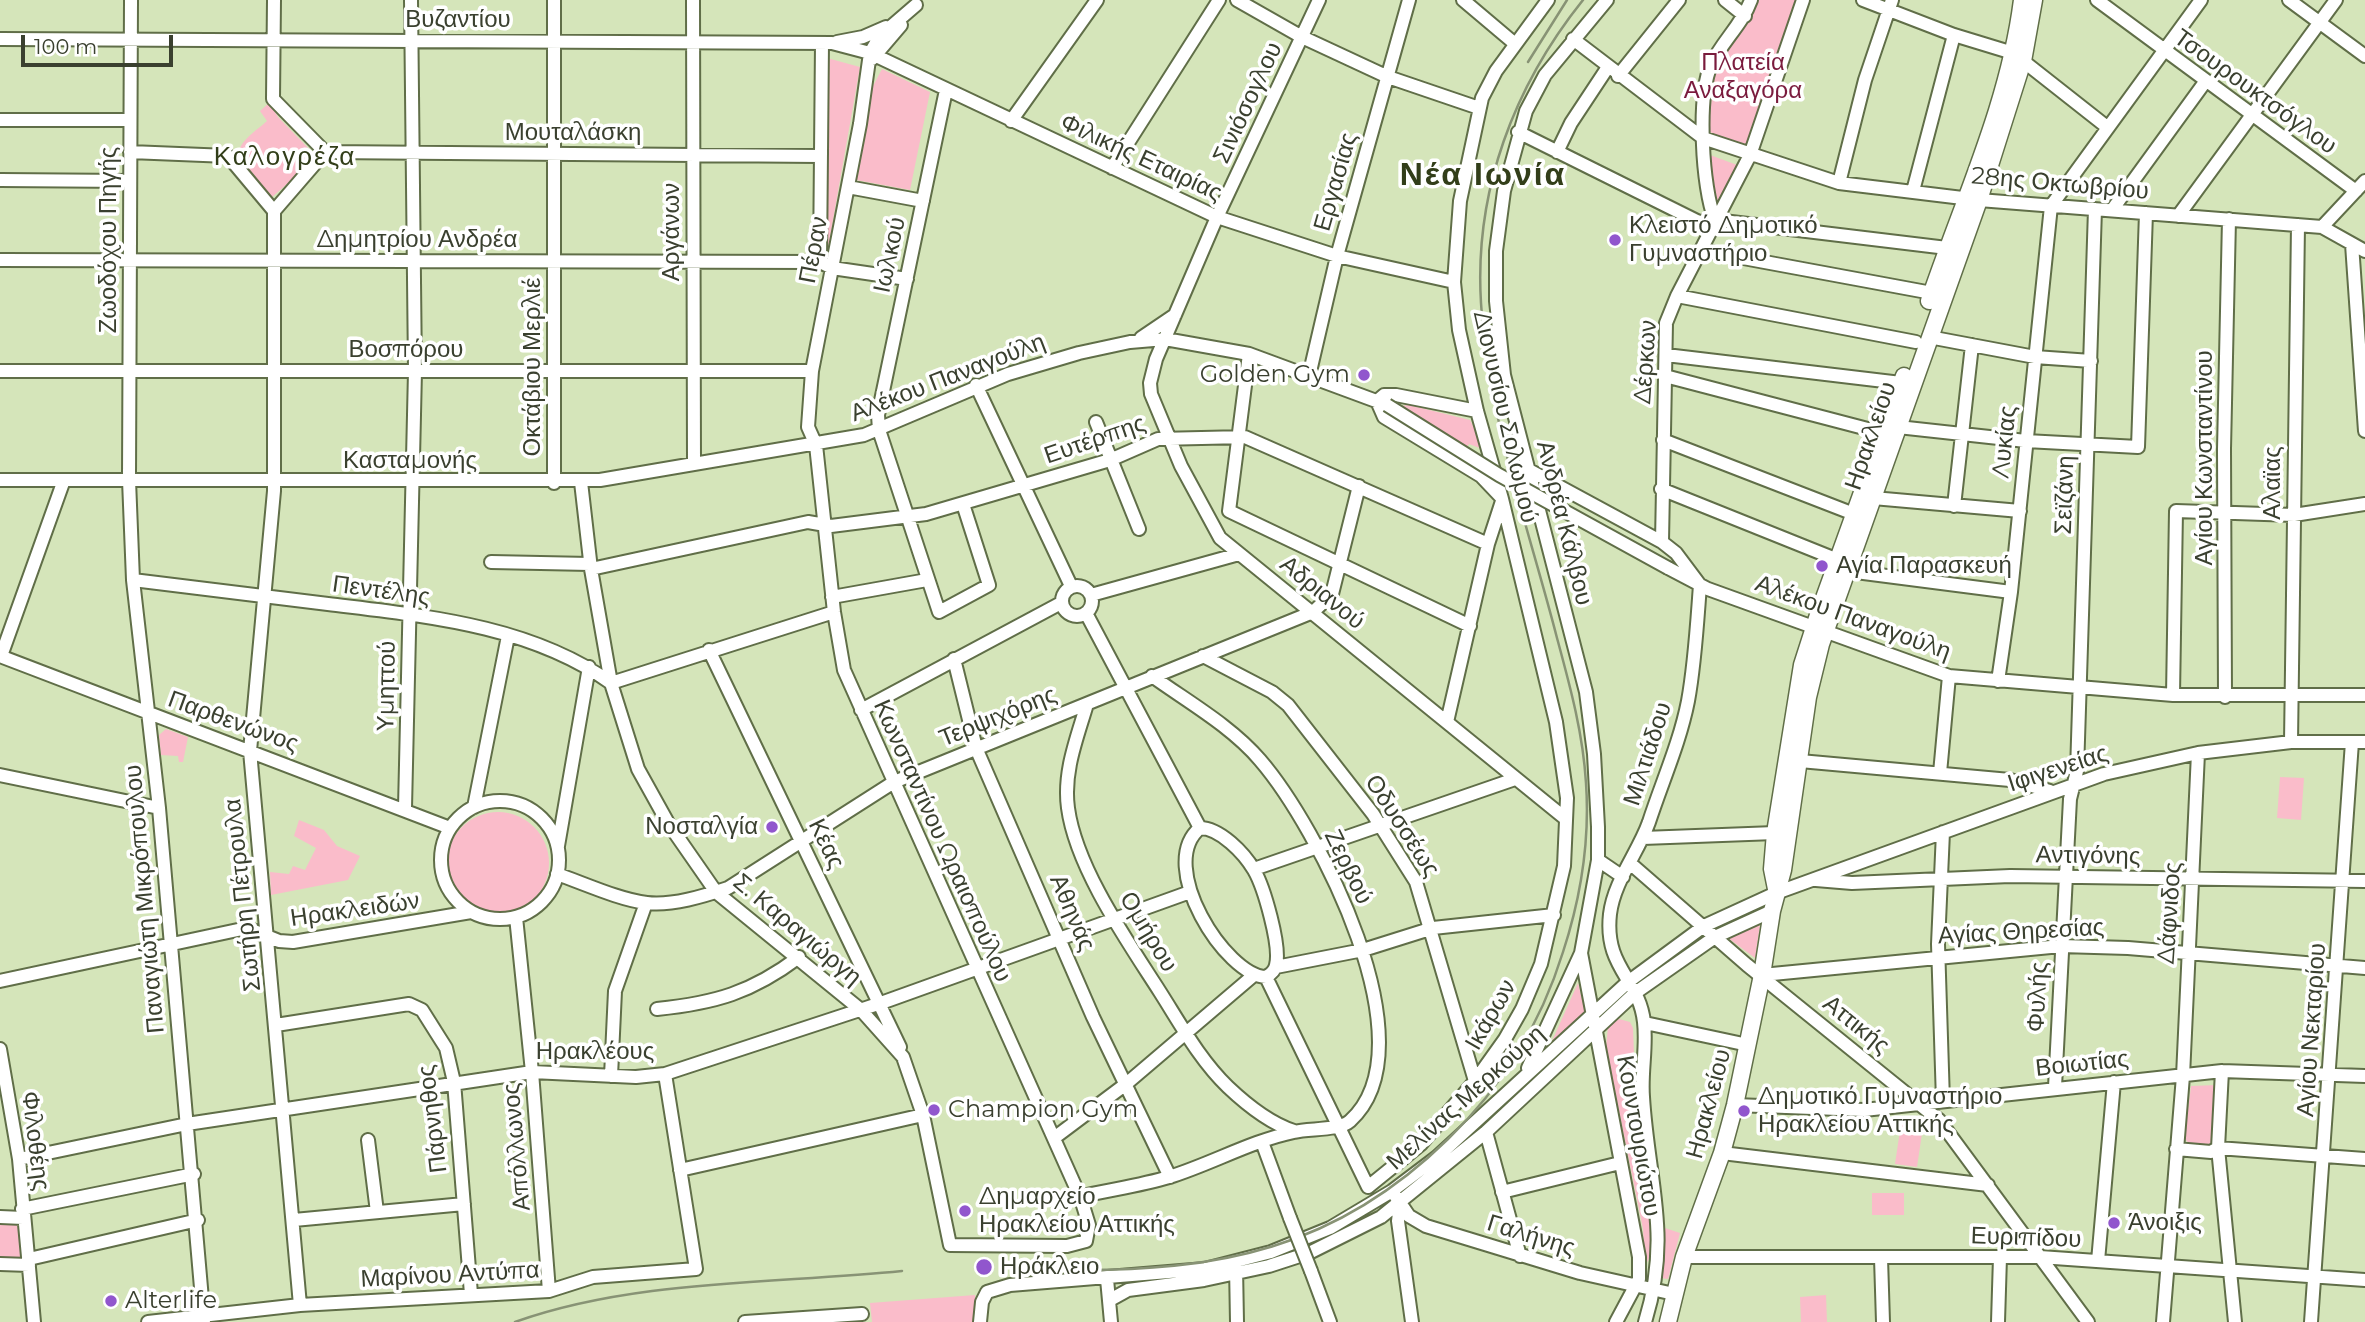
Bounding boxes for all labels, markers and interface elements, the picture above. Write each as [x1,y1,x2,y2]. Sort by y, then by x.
street label: Βυζαντίου [405,6,511,34]
scale bar [24,21,177,65]
street label: Τσουρουκτσόγλου [2168,23,2342,161]
text: 100 m [34,34,97,59]
street label: Σινιόσογλου [1207,38,1289,168]
park label: Πλατεία Αναξαγόρα [1684,49,1802,105]
street label: Φιλικής Εταιρίας [1056,108,1226,208]
street label: Μουταλάσκη [505,119,641,147]
street label: Εργασίας [1308,129,1364,235]
district label: Καλογρέζα [215,141,355,173]
street label: Ζωοδόχου Πηγής [95,147,123,333]
district label: Νέα Ιωνία [1401,157,1565,195]
street label: 28ης Οκτωβρίου [1970,162,2150,206]
street label: Αργάνων [658,183,686,281]
place label: Κλειστό Δημοτικό Γυμναστήριο [1629,212,1818,268]
street label: Πέραν [793,214,835,286]
street label: Ιωλκού [868,215,912,295]
street label: Δημητρίου Ανδρέα [317,226,517,254]
marker: Κλειστό Δημοτικό Γυμναστήριο [1607,232,1623,248]
street label: Οκτάβιου Μερλιέ [519,278,547,456]
street label: Διονυσίου Σολωμού [1467,308,1543,526]
street label: Δέρκων [1629,319,1663,405]
street label: Αλέκου Παναγούλη [847,328,1049,428]
street label: Βοσπόρου [349,336,463,364]
street label: Αγίου Κωνσταντίνου [2191,350,2219,566]
place label: Golden Gym [1200,361,1350,389]
marker: Golden Gym [1356,367,1372,383]
street label: Ηρακλείου [1839,378,1903,494]
street label: Λυκίας [1987,404,2023,480]
street label: Ευτέρπης [1041,409,1149,471]
street label: Ανδρέα Κάλβου [1530,438,1598,608]
street label: Αλαϊας [2259,446,2287,520]
street label: Κασταμονής [343,447,477,475]
street label: Σεϊζάνη [2049,455,2081,535]
street label: Αδριανού [1274,550,1370,636]
place label: Αγία Παρασκευή [1836,552,2012,580]
marker: Αγία Παρασκευή [1814,558,1830,574]
street label: Αλέκου Παναγούλη [1751,569,1955,667]
street label: Πεντέλης [330,570,432,612]
street label: Υμηττού [372,640,402,732]
street label: Τερψιχόρης [935,681,1061,753]
street label: Παρθενώνος [164,685,302,759]
street label: Κωνσταντίνου Ωραιοπούλου [867,696,1017,986]
street label: Μιλτιάδου [1618,699,1678,809]
street label: Ιφιγενείας [2004,739,2112,799]
street label: Παναγιώτη Μικρόπουλου [119,763,171,1035]
street label: Οδυσσέως [1358,770,1446,882]
street label: Σωτήρη Πέτρουλα [219,797,267,993]
place label: Νοσταλγία [645,813,758,841]
street label: Κέας [802,814,850,874]
marker: Νοσταλγία [764,819,780,835]
street label: Ζερβού [1318,825,1378,909]
street label: Αντιγόνης [2035,841,2141,871]
street label: Δάφνιδος [2152,861,2188,965]
street label: Σ. Καραγιώργη [727,868,867,992]
street label: Αθηνάς [1043,870,1101,956]
street label: Ηρακλειδών [289,887,421,933]
street label: Ομήρου [1113,887,1183,977]
street label: Αγίας Θηρεσίας [1937,913,2105,951]
street label: Αγίου Νεκταρίου [2292,942,2332,1118]
street label: Φυλής [2022,961,2054,1033]
street label: Ικάρων [1459,975,1523,1055]
street label: Αττικής [1817,990,1895,1060]
street label: Μελίνας Μερκούρη [1381,1020,1551,1176]
street label: Ηρακλέους [536,1038,654,1066]
street label: Βοιωτίας [2034,1045,2130,1083]
street label: Ηρακλείου [1681,1046,1737,1162]
street label: Κουντουριώτου [1610,1053,1666,1219]
street label: Πάρνηθος [412,1063,454,1175]
street label: Απόλλωνος [497,1082,537,1212]
place label: Δημοτικό Γυμναστήριο Ηρακλείου Αττικής [1758,1083,2002,1139]
street label: Φιλοθέης [15,1090,55,1192]
place label: Champion Gym [948,1096,1138,1124]
marker: Champion Gym [926,1102,942,1118]
marker: Δημοτικό Γυμναστήριο Ηρακλείου Αττικής [1736,1103,1752,1119]
place label: Δημαρχείο Ηρακλείου Αττικής [979,1183,1175,1239]
marker: Δημαρχείο Ηρακλείου Αττικής [957,1203,973,1219]
street label: Γαλήνης [1484,1209,1578,1263]
place label: Άνοιξις [2128,1209,2202,1237]
marker: Άνοιξις [2106,1215,2122,1231]
street label: Ευριπίδου [1970,1222,2082,1254]
place label: Ηράκλειο [1000,1253,1099,1281]
street label: Μαρίνου Αντύπα [360,1256,540,1294]
marker: Ηράκλειο [974,1257,994,1277]
place label: Alterlife [125,1287,217,1315]
marker: Alterlife [103,1293,119,1309]

